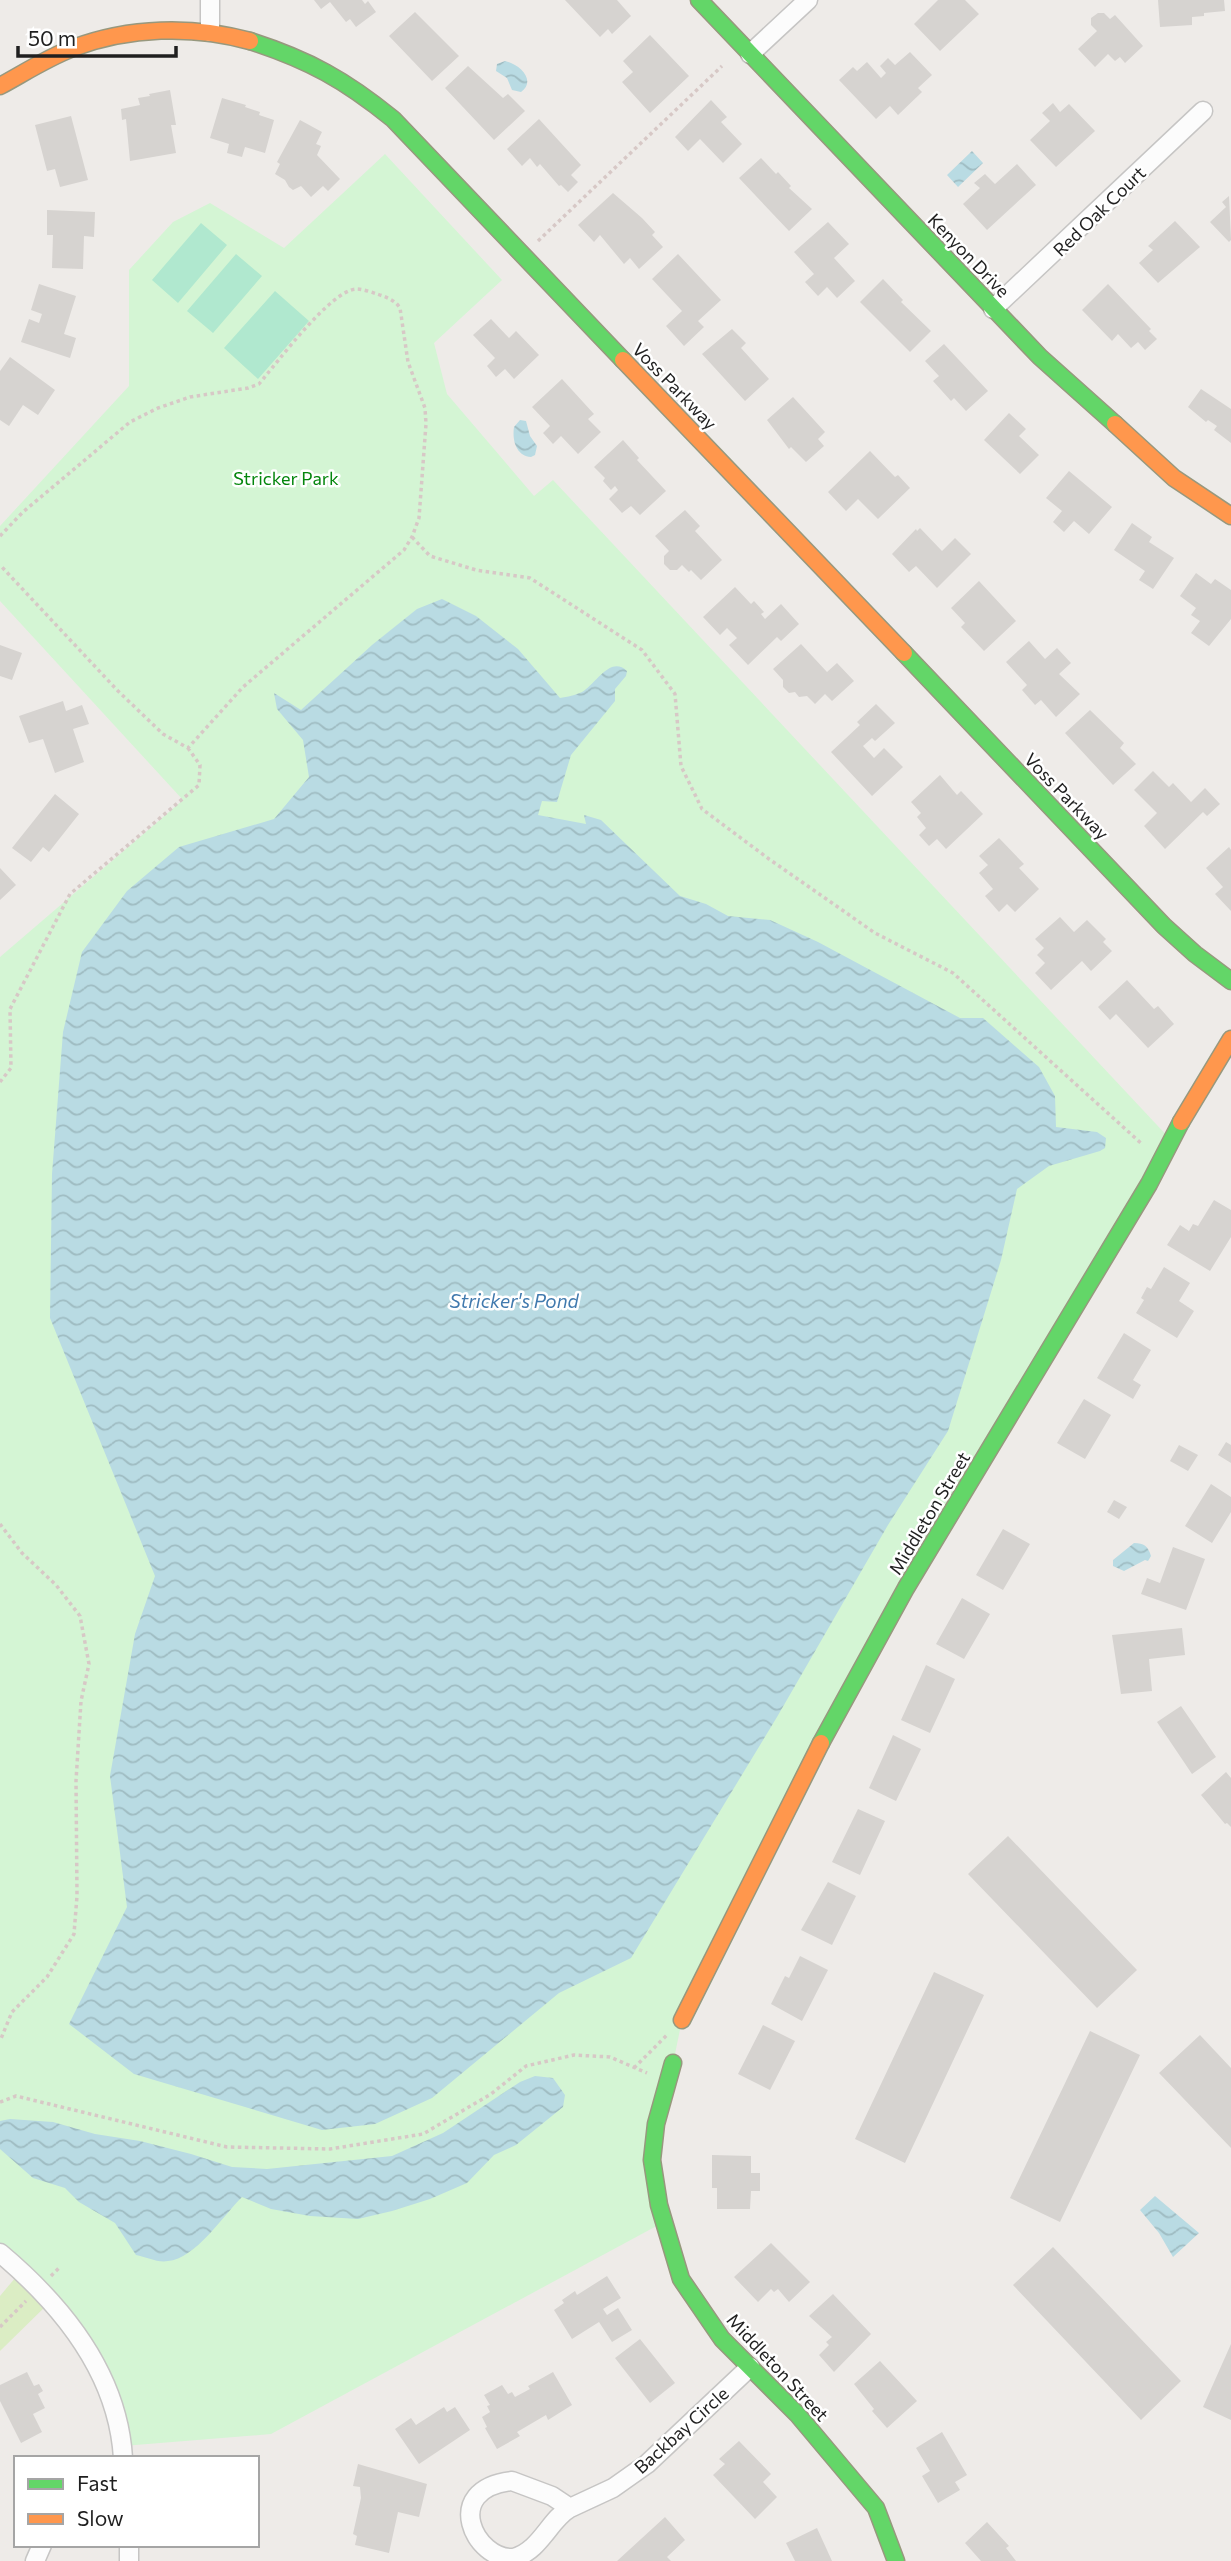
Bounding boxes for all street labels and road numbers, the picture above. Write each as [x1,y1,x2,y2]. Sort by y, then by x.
street label: Red Oak Court [1048,161,1150,261]
street label: Kenyon Drive [924,208,1014,302]
street label: Voss Parkway [628,338,722,434]
street label: Voss Parkway [1020,748,1114,844]
street label: Middleton Street [884,1448,974,1578]
street label: Middleton Street [722,2309,834,2425]
street label: Backbay Circle [629,2382,733,2478]

